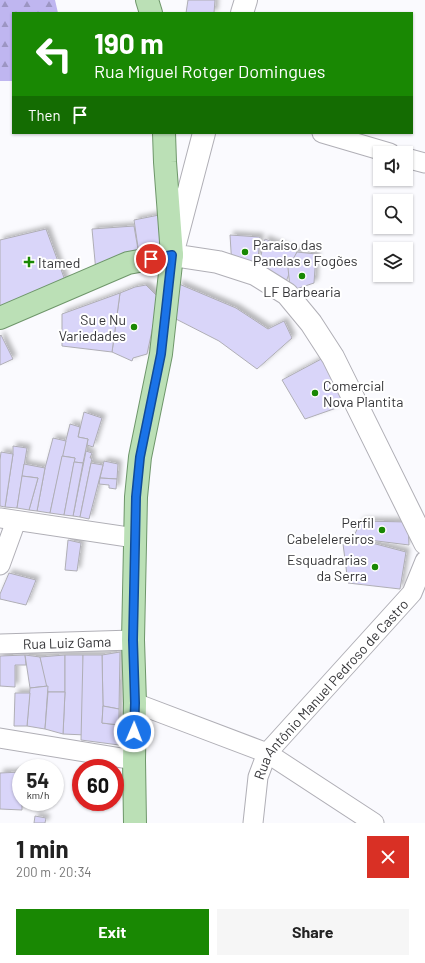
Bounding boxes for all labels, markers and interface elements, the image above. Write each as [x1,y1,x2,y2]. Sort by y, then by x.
text: 190 m [94,26,164,60]
icon: left [28,28,80,80]
text: Rua Miguel Rotger Domingues [94,60,326,82]
icon: arrive [69,104,91,126]
text: Then [28,106,61,124]
map controls [373,146,413,282]
button: sound [373,146,413,186]
button: search [373,194,413,234]
place label: Paraíso das Panelas e Fogões [253,236,358,269]
pin [134,242,168,276]
button: layers [373,242,413,282]
marker: Paraíso das Panelas e Fogões [240,247,250,257]
icon: arrive [140,248,162,270]
place label: Itamed [38,254,80,271]
marker: Itamed [23,256,35,268]
marker: LF Barbearia [297,271,307,281]
place label: LF Barbearia [263,283,341,300]
place label: Su e Nu Variedades [59,311,126,344]
marker: Su e Nu Variedades [129,322,139,332]
place label: Comercial Nova Plantita [323,377,403,410]
marker: Comercial Nova Plantita [310,388,320,398]
place label: Perfil Cabelelereiros [287,514,374,547]
marker: Perfil Cabelelereiros [377,525,387,535]
place label: Esquadrarias da Serra [287,551,367,584]
marker: Esquadrarias da Serra [370,562,380,572]
street label: Rua Antônio Manuel Pedroso de Castro [249,595,411,782]
street label: Rua Luiz Gama [22,632,111,652]
position arrow [113,711,155,753]
speed limit sign: 60 [72,759,124,811]
text: 54 [27,768,49,792]
text: km/h [27,789,49,801]
text: 1 min [16,834,69,863]
button: close [367,836,409,878]
text: 200 m · 20:34 [16,864,92,880]
button: Exit [16,909,209,955]
button: Share [217,909,409,955]

